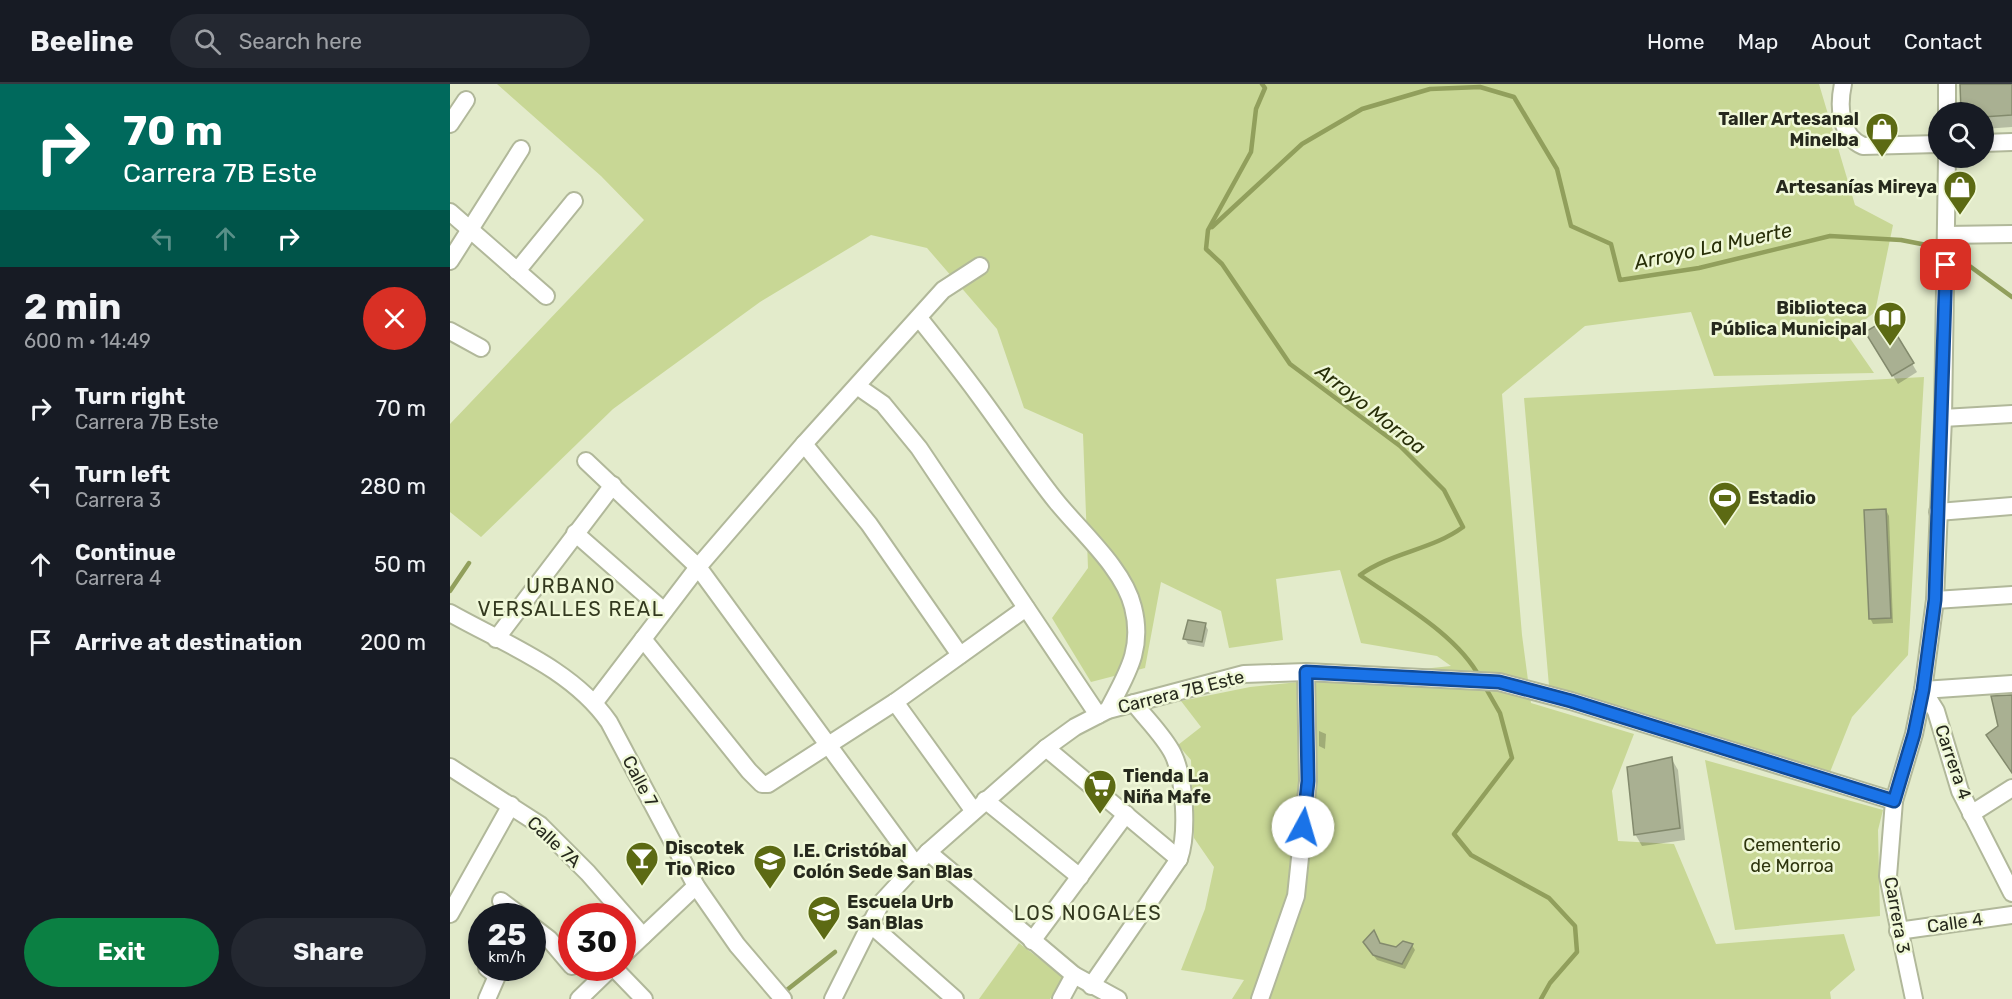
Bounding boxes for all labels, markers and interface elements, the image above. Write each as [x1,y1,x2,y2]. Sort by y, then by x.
search box [170,14,590,68]
text: Beeline [30,25,134,58]
icon: search [191,25,224,58]
text: Search here [239,28,362,55]
text: Home [1647,29,1704,54]
text: Map [1737,29,1778,54]
text: About [1811,29,1871,54]
text: Contact [1904,29,1982,54]
map controls [1928,102,1994,168]
button: search [1928,102,1994,168]
text: 70 m [123,106,223,156]
icon: right [24,108,102,186]
place label: Taller Artesanal Minelba [1718,108,1859,151]
shop icon: Taller Artesanal Minelba [1864,111,1900,158]
text: Carrera 7B Este [123,157,317,189]
shop icon: Artesanías Mireya [1942,169,1978,216]
place label: Artesanías Mireya [1776,176,1937,198]
water label: Arroyo La Muerte [1631,218,1794,275]
icon: left [146,222,179,255]
icon: ahead [209,222,242,255]
icon: right [272,222,305,255]
pin [1920,239,1971,290]
icon: arrive [1929,248,1962,281]
text: 2 min [24,285,122,328]
button: close [363,287,426,350]
place label: Biblioteca Pública Municipal [1711,297,1867,340]
library icon: Biblioteca Pública Municipal [1872,300,1908,347]
text: 600 m · 14:49 [24,329,151,353]
water label: Arroyo Morroa [1311,358,1431,459]
text: Turn right [75,383,185,410]
icon: right [24,392,57,425]
text: 70 m [376,395,426,422]
text: Carrera 7B Este [75,410,219,434]
text: Turn left [75,461,170,488]
icon: left [24,470,57,503]
text: 280 m [360,473,426,500]
sports icon: Estadio [1707,480,1743,527]
place label: Estadio [1748,487,1816,509]
text: Carrera 3 [75,488,161,512]
text: Continue [75,539,176,566]
icon: ahead [24,548,57,581]
text: 50 m [374,551,426,578]
text: Carrera 4 [75,566,161,590]
district label: URBANO VERSALLES REAL [478,574,664,621]
icon: arrive [24,626,57,659]
text: Arrive at destination [75,629,302,656]
text: 200 m [360,629,426,656]
street label: Carrera 7B Este [1116,666,1246,718]
street label: Carrera 4 [1930,722,1976,802]
street label: Calle 7 [618,752,662,810]
place label: Tienda La Niña Mafe [1123,765,1211,808]
supermarket icon: Tienda La Niña Mafe [1082,768,1118,815]
position arrow [1271,795,1335,859]
street label: Calle 7A [523,812,585,872]
park label: Cementerio de Morroa [1743,834,1841,877]
place label: Discotek Tio Rico [665,837,745,880]
bar icon: Discotek Tio Rico [624,840,660,887]
place label: I.E. Cristóbal Colón Sede San Blas [793,840,973,883]
school or university icon: I.E. Cristóbal Colón Sede San Blas [752,843,788,890]
street label: Carrera 3 [1879,875,1915,955]
place label: Escuela Urb San Blas [847,891,954,934]
school or university icon: Escuela Urb San Blas [806,894,842,941]
district label: LOS NOGALES [1014,901,1162,925]
speed limit sign: 30 [558,903,636,981]
street label: Calle 4 [1926,908,1984,938]
text: 25 [488,917,526,953]
button: Exit [24,918,219,987]
button: Share [231,918,426,987]
text: km/h [488,948,526,966]

